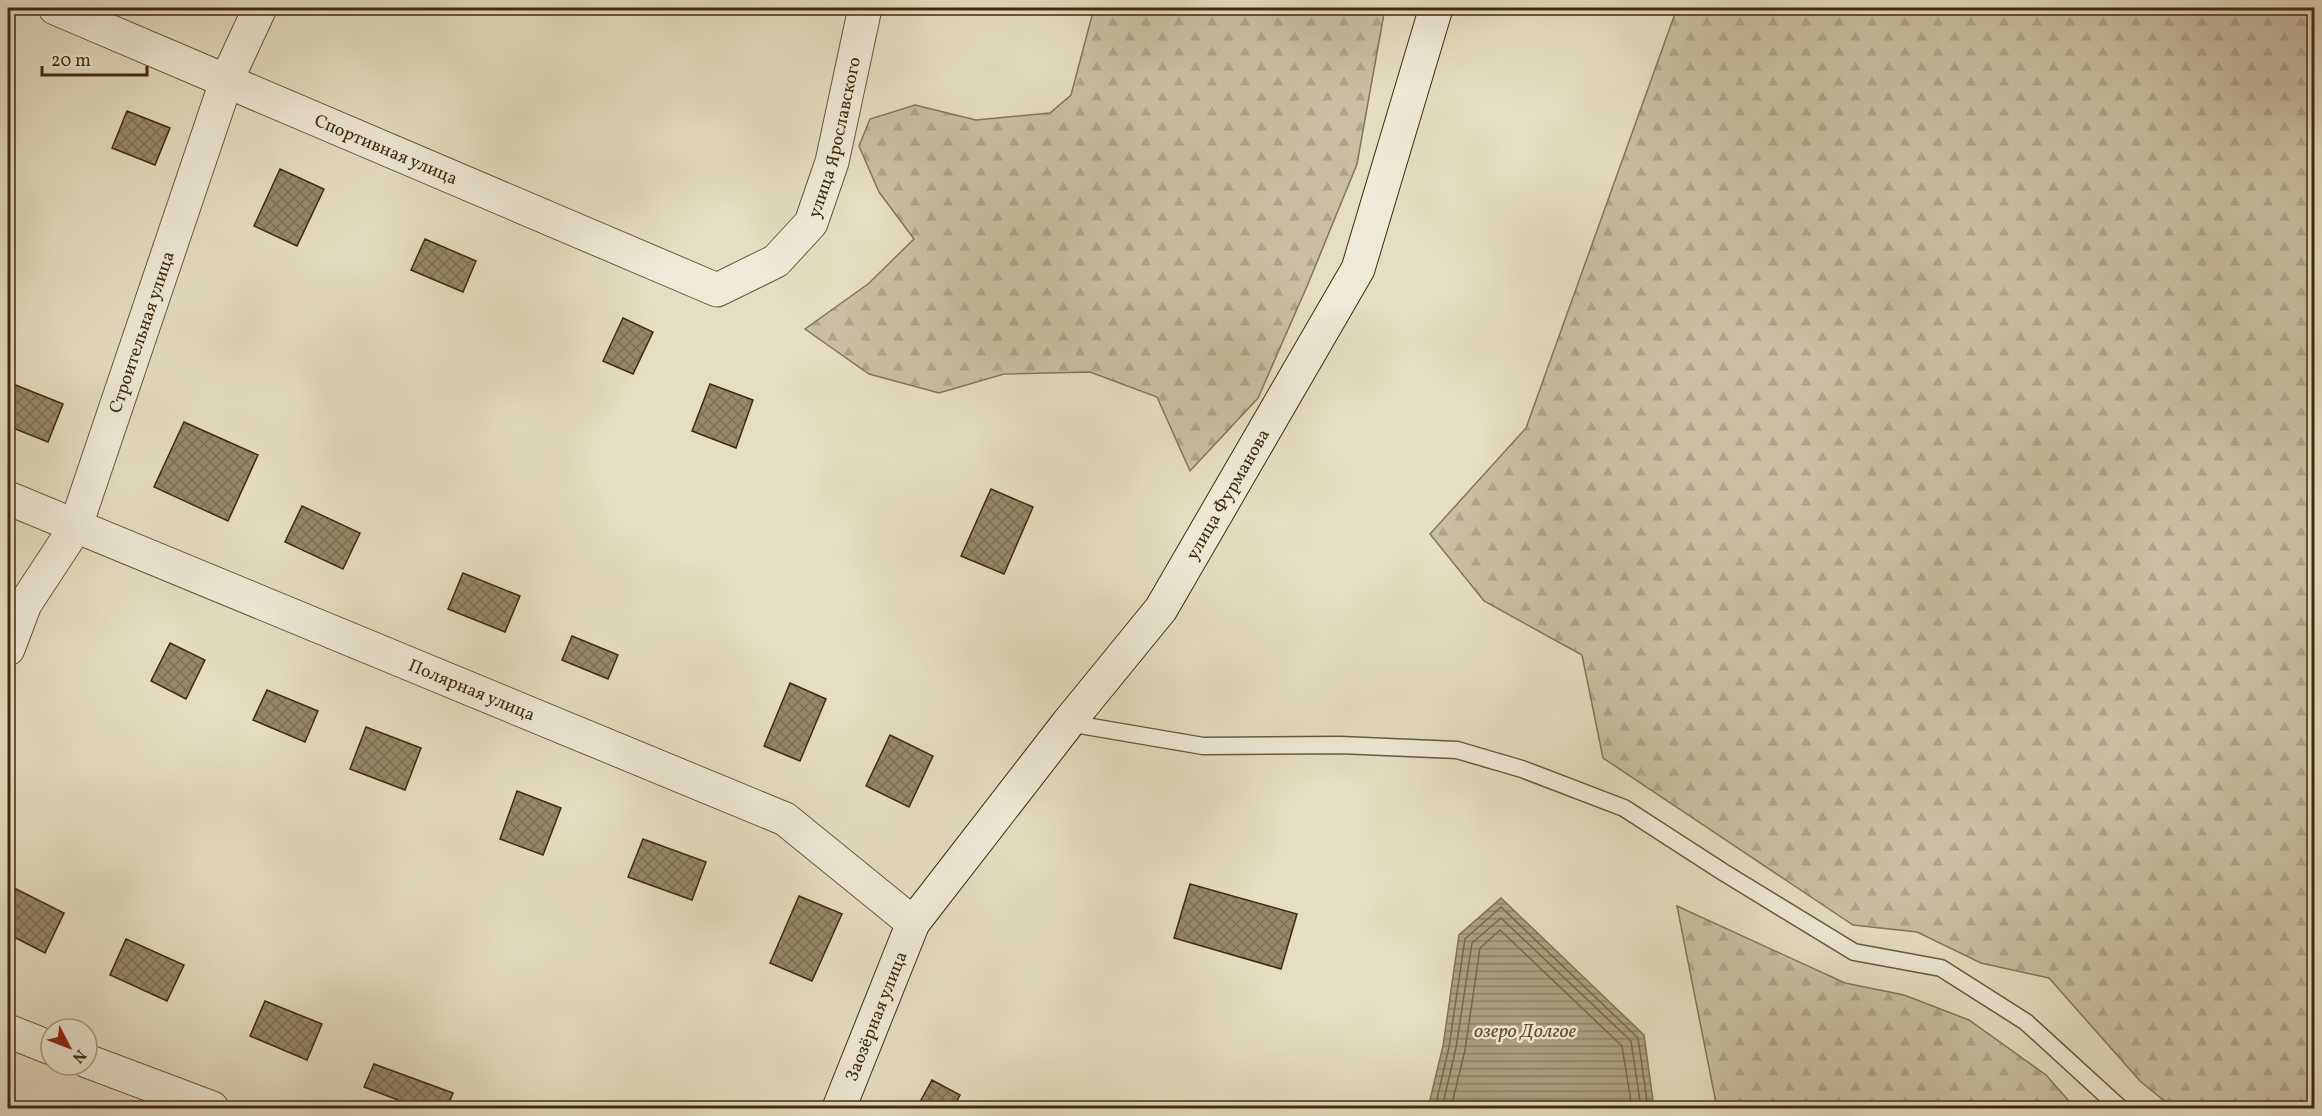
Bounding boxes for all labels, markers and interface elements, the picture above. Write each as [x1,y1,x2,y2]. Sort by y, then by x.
scale bar [42,39,147,77]
text: 20 m [51,49,91,74]
street label: улица Ярославского [803,55,868,222]
street label: Спортивная улица [310,109,461,192]
street label: Строительная улица [104,248,182,417]
street label: улица Фурманова [1181,425,1277,565]
street label: Полярная улица [404,654,539,728]
street label: Заозёрная улица [840,948,914,1085]
north arrow [39,1017,99,1077]
water label: озеро Долгое [1474,1018,1577,1046]
text: N [66,1044,91,1068]

